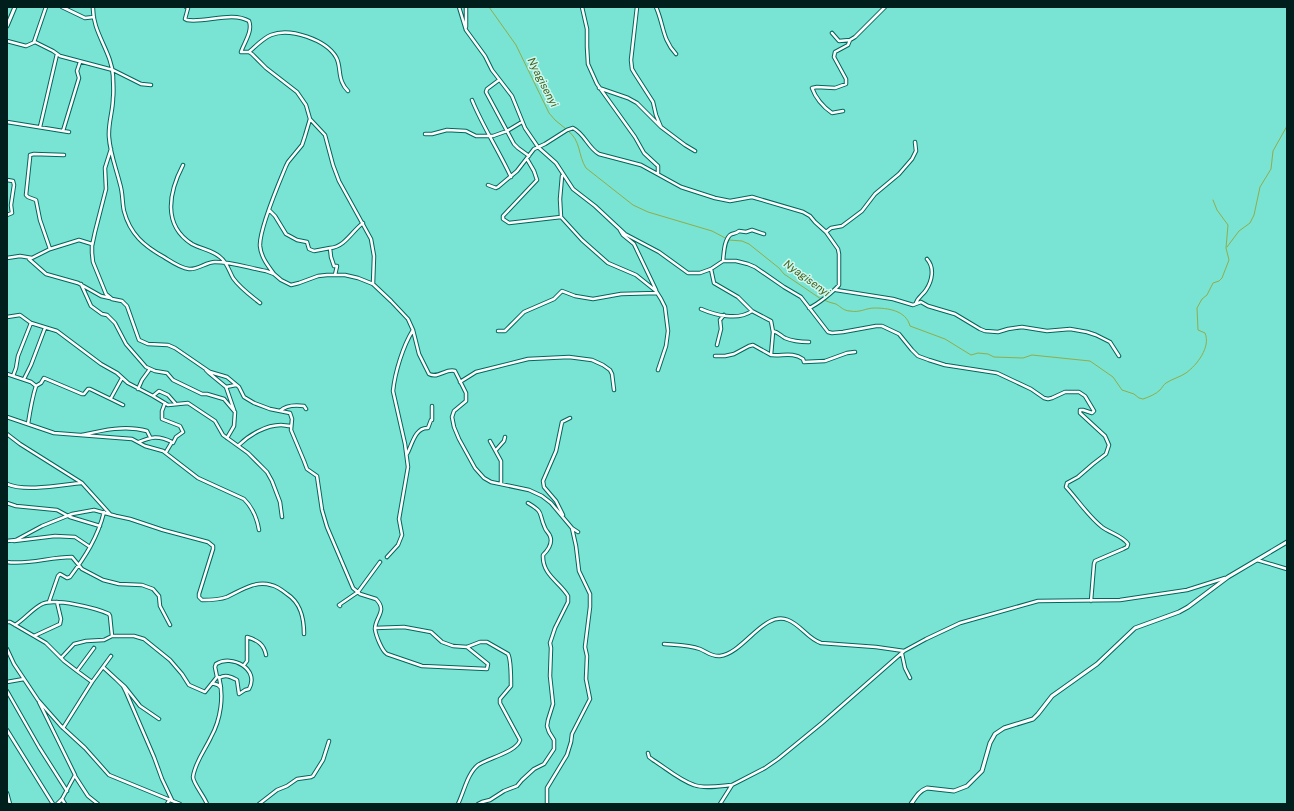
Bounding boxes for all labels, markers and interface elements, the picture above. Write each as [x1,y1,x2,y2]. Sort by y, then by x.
water label: Nyagisenyi [525,55,561,109]
water label: Nyagisenyi [782,257,833,299]

